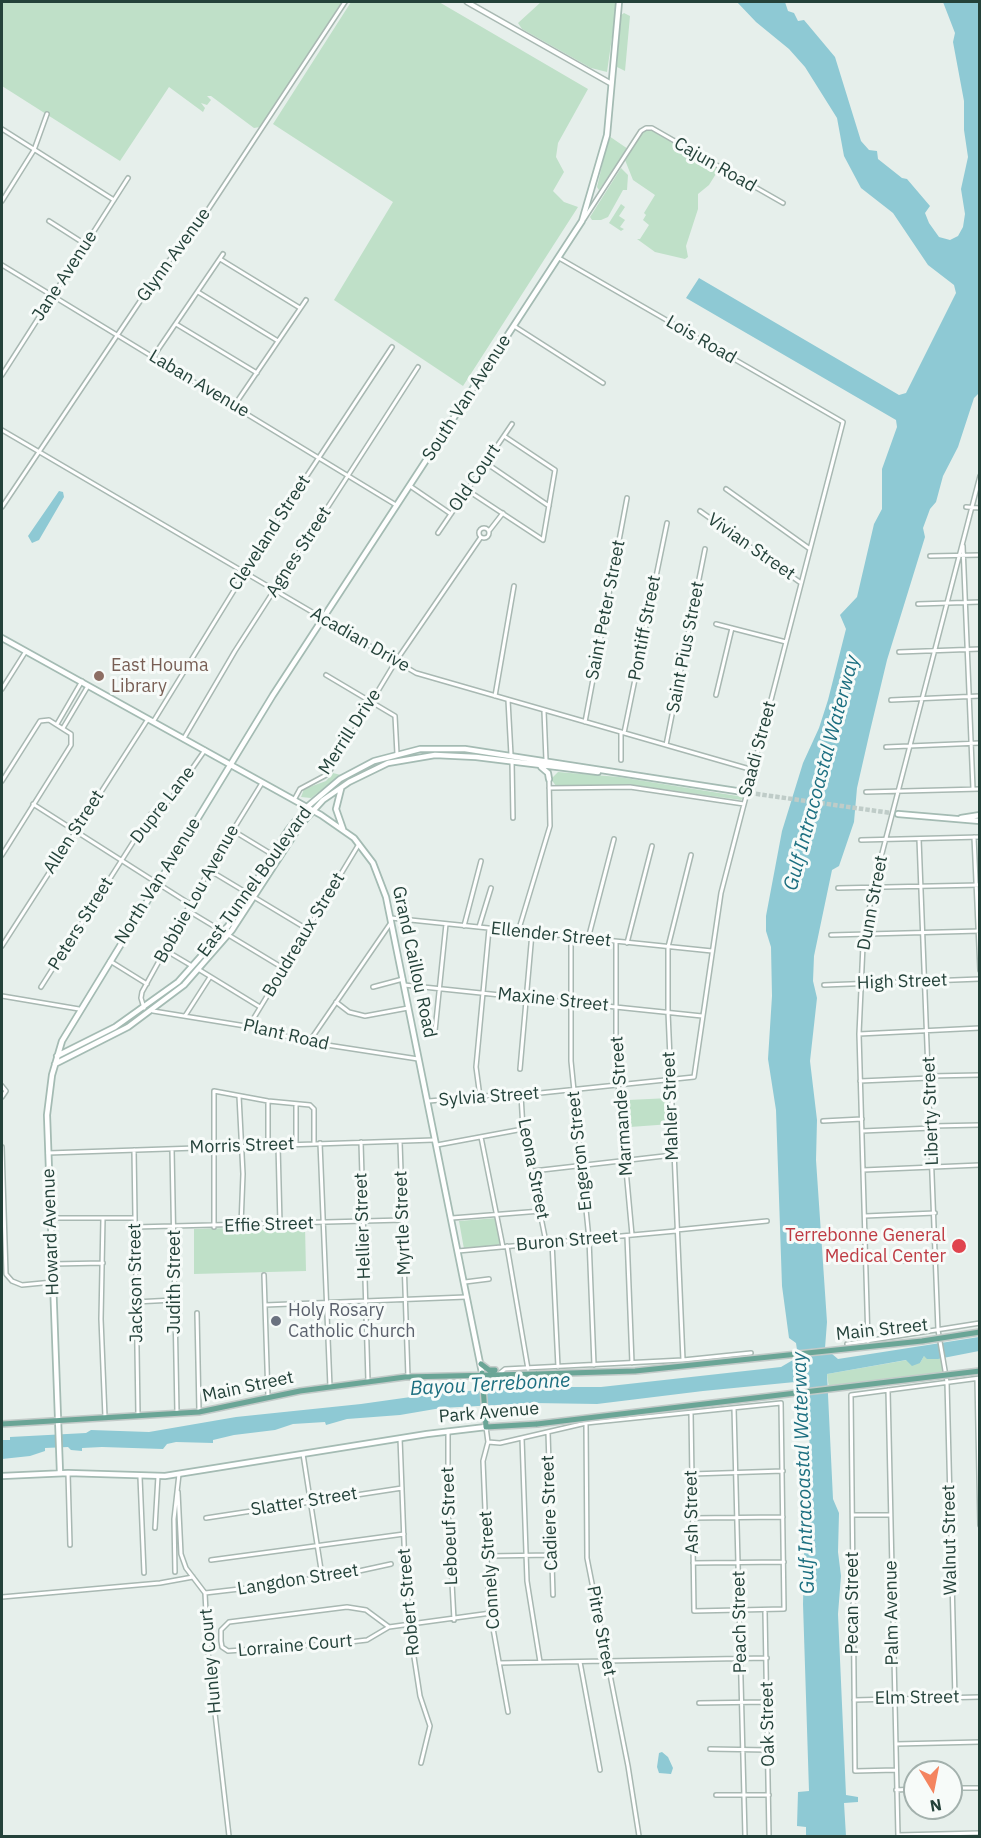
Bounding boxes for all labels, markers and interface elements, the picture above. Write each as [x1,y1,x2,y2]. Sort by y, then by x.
street label: Cajun Road [670,133,760,197]
street label: Glynn Avenue [133,204,215,306]
street label: Jane Avenue [28,227,102,325]
street label: Lois Road [662,311,740,369]
street label: South Van Avenue [418,331,516,465]
street label: Laban Avenue [145,346,253,422]
street label: Old Court [445,440,505,516]
street label: Cleveland Street [225,471,315,595]
street label: Agnes Street [262,503,336,601]
street label: Vivian Street [703,509,799,585]
street label: Saint Peter Street [582,538,630,682]
street label: Pontiff Street [624,573,666,683]
street label: Saint Pius Street [663,579,709,715]
street label: Acadian Drive [307,603,413,677]
water label: Gulf Intracoastal Waterway [779,653,865,893]
place label: East Houma Library [111,655,209,698]
marker: East Houma Library [92,669,106,683]
street label: Merrill Drive [314,685,386,779]
street label: Saadi Street [735,699,781,799]
street label: Dupre Lane [126,762,200,848]
street label: Allen Street [39,786,109,878]
street label: East Tunnel Boulevard [193,803,317,961]
street label: North Van Avenue [110,814,206,948]
street label: Bobbie Lou Avenue [150,821,244,967]
street label: Dunn Street [853,854,893,952]
street label: Boudreaux Street [258,869,350,1001]
street label: Peters Street [44,874,118,974]
street label: Grand Caillou Road [387,884,441,1040]
street label: Ellender Street [490,918,612,952]
street label: High Street [856,970,948,994]
street label: Maxine Street [496,983,610,1017]
street label: Plant Road [241,1015,331,1055]
street label: Marmande Street [606,1035,638,1177]
street label: Mahler Street [658,1051,684,1161]
street label: Liberty Street [918,1056,944,1166]
street label: Sylvia Street [438,1083,540,1111]
street label: Engeron Street [563,1090,597,1212]
street label: Leona Street [513,1117,553,1221]
street label: Morris Street [189,1133,295,1159]
street label: Howard Avenue [38,1168,64,1296]
street label: Myrtle Street [390,1170,416,1276]
street label: Hellier Street [350,1172,376,1280]
street label: Effie Street [224,1213,314,1237]
street label: Jackson Street [124,1223,148,1343]
place label: Terrebonne General Medical Center [785,1225,946,1268]
street label: Buron Street [515,1226,619,1256]
street label: Judith Street [164,1230,186,1334]
marker: Terrebonne General Medical Center [950,1237,968,1255]
place label: Holy Rosary Catholic Church [288,1300,416,1342]
marker: Holy Rosary Catholic Church [269,1314,283,1328]
street label: Main Street [835,1314,929,1346]
water label: Gulf Intracoastal Waterway [788,1352,820,1594]
street label: Main Street [200,1367,296,1407]
water label: Bayou Terrebonne [409,1369,571,1401]
street label: Park Avenue [438,1398,540,1428]
street label: Cadiere Street [537,1455,563,1571]
street label: Leboeuf Street [437,1466,463,1586]
street label: Ash Street [680,1470,704,1554]
street label: Slatter Street [249,1483,359,1521]
street label: Walnut Street [938,1484,962,1596]
street label: Connely Street [475,1510,505,1630]
street label: Robert Street [394,1547,424,1657]
street label: Pecan Street [842,1552,864,1654]
street label: Langdon Street [236,1560,360,1600]
street label: Palm Avenue [880,1560,904,1666]
street label: Peach Street [728,1570,752,1674]
street label: Pitre Street [582,1584,620,1678]
street label: Hunley Court [196,1607,226,1715]
street label: Lorraine Court [237,1630,353,1662]
street label: Oak Street [756,1681,780,1767]
street label: Elm Street [874,1686,960,1710]
north arrow [903,1760,963,1820]
text: N [928,1795,943,1817]

